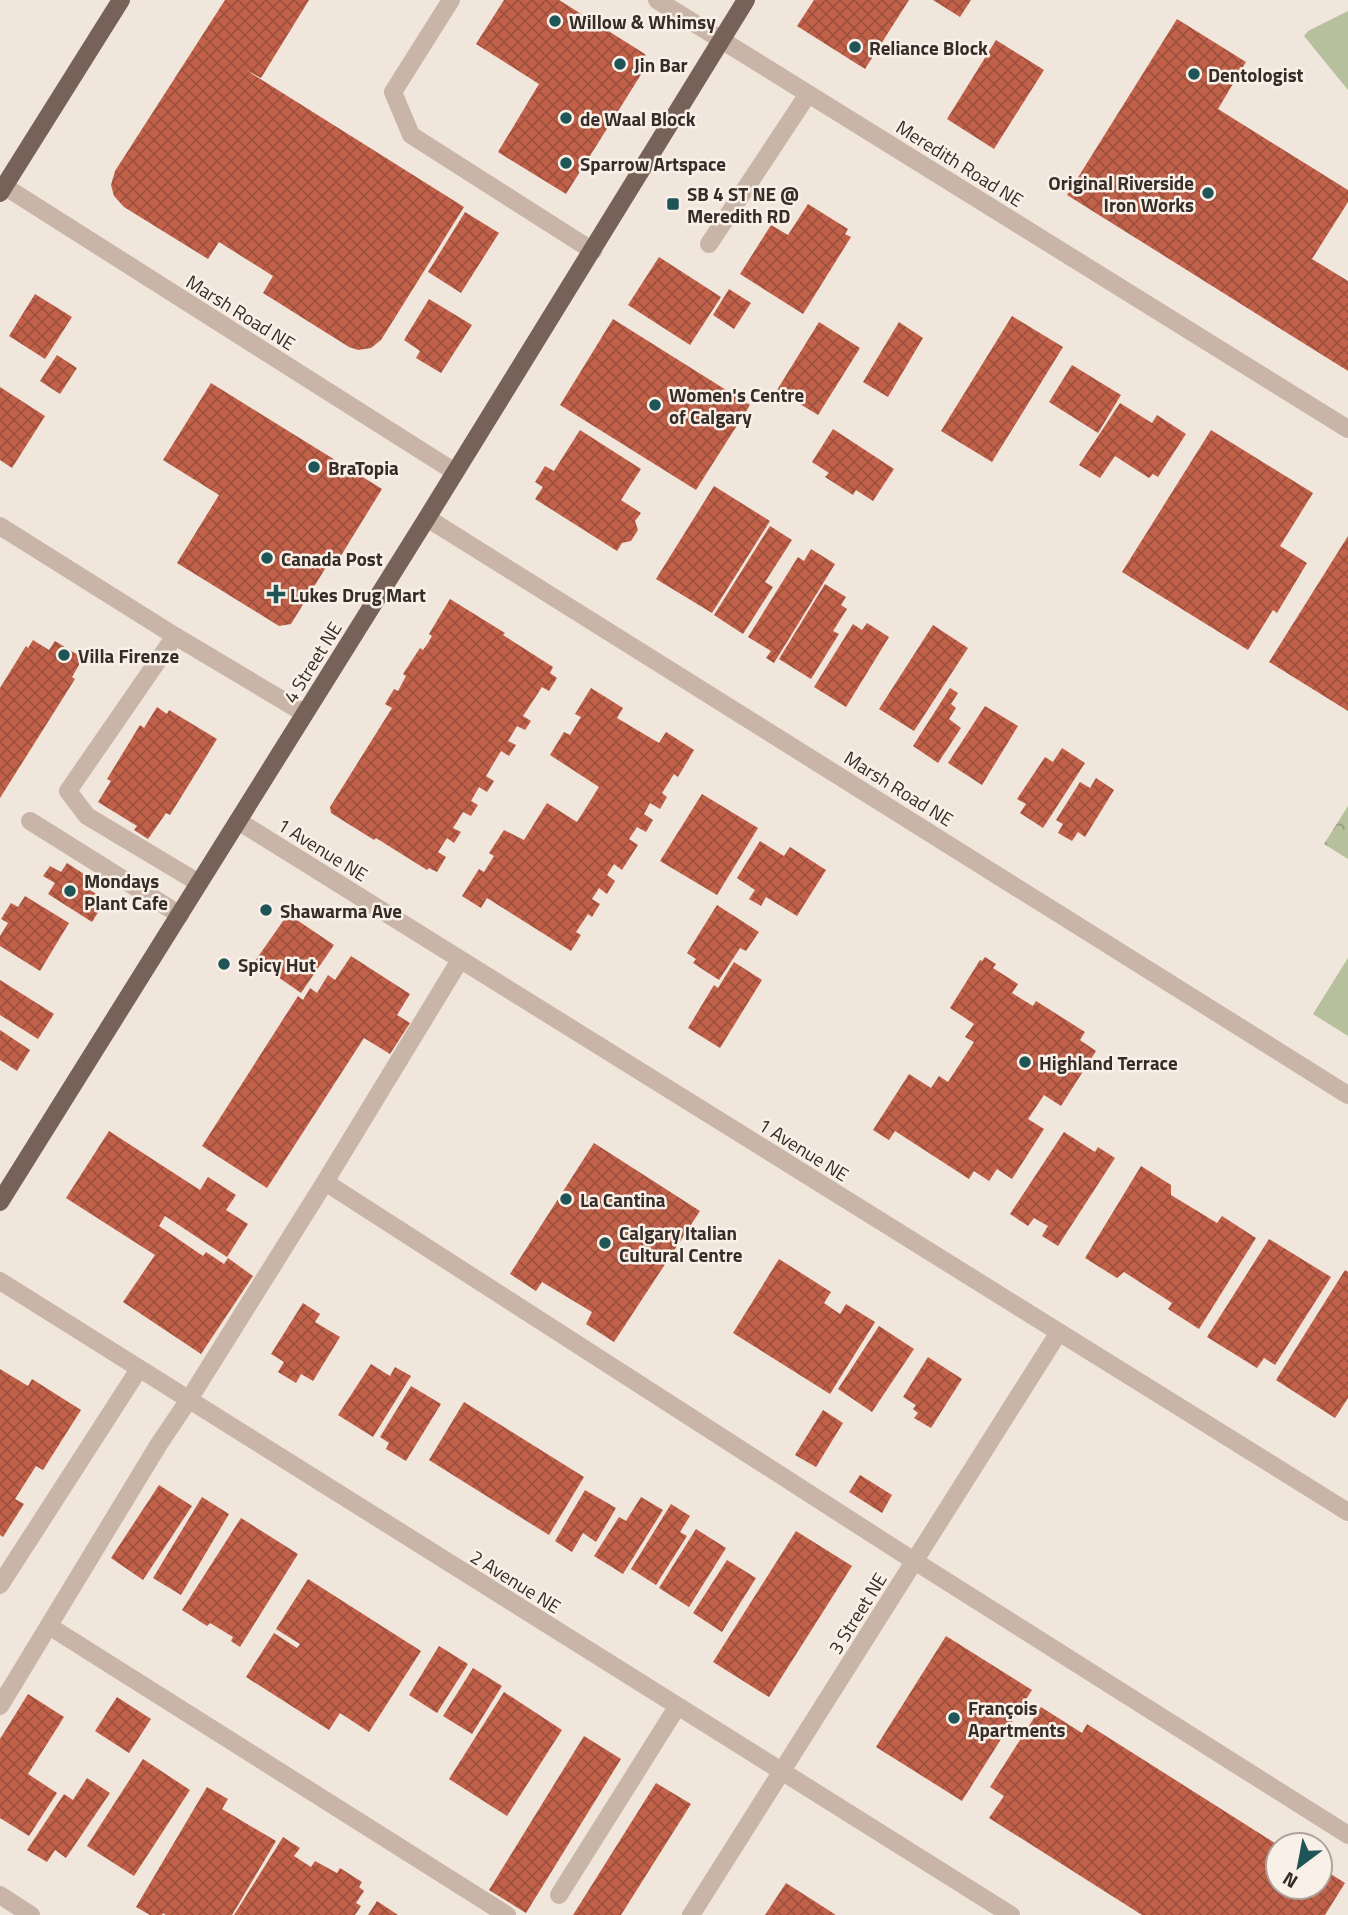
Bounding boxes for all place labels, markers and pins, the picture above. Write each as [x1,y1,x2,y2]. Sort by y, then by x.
place label: Willow & Whimsy [569,7,716,36]
marker: Willow & Whimsy [547,13,563,29]
place label: Reliance Block [869,33,988,62]
marker: Reliance Block [847,39,863,55]
place label: Jin Bar [634,50,688,79]
marker: Jin Bar [612,56,628,72]
place label: Dentologist [1208,60,1304,89]
marker: Dentologist [1186,66,1202,82]
place label: de Waal Block [580,104,696,133]
marker: de Waal Block [558,110,574,126]
place label: Sparrow Artspace [580,149,726,178]
marker: Sparrow Artspace [558,155,574,171]
place label: Original Riverside Iron Works [1048,168,1194,219]
place label: SB 4 ST NE @ Meredith RD [687,179,799,230]
marker: Original Riverside Iron Works [1200,185,1216,201]
marker: SB 4 ST NE @ Meredith RD [665,196,681,212]
place label: Women's Centre of Calgary [669,380,804,431]
marker: Women's Centre of Calgary [647,397,663,413]
place label: BraTopia [328,453,399,482]
marker: BraTopia [306,459,322,475]
place label: Canada Post [281,544,383,573]
marker: Canada Post [259,550,275,566]
place label: Lukes Drug Mart [290,580,426,609]
marker: Lukes Drug Mart [268,586,284,602]
place label: Villa Firenze [78,641,179,670]
marker: Villa Firenze [56,647,72,663]
place label: Mondays Plant Cafe [84,866,168,917]
marker: Mondays Plant Cafe [62,883,78,899]
place label: Shawarma Ave [280,896,402,925]
marker: Shawarma Ave [258,902,274,918]
place label: Spicy Hut [238,950,316,979]
marker: Spicy Hut [216,956,232,972]
place label: Highland Terrace [1039,1048,1178,1077]
marker: Highland Terrace [1017,1054,1033,1070]
place label: La Cantina [580,1185,666,1214]
marker: La Cantina [558,1191,574,1207]
place label: Calgary Italian Cultural Centre [619,1218,743,1269]
marker: Calgary Italian Cultural Centre [597,1235,613,1251]
place label: François Apartments [968,1693,1066,1744]
marker: François Apartments [946,1710,962,1726]

